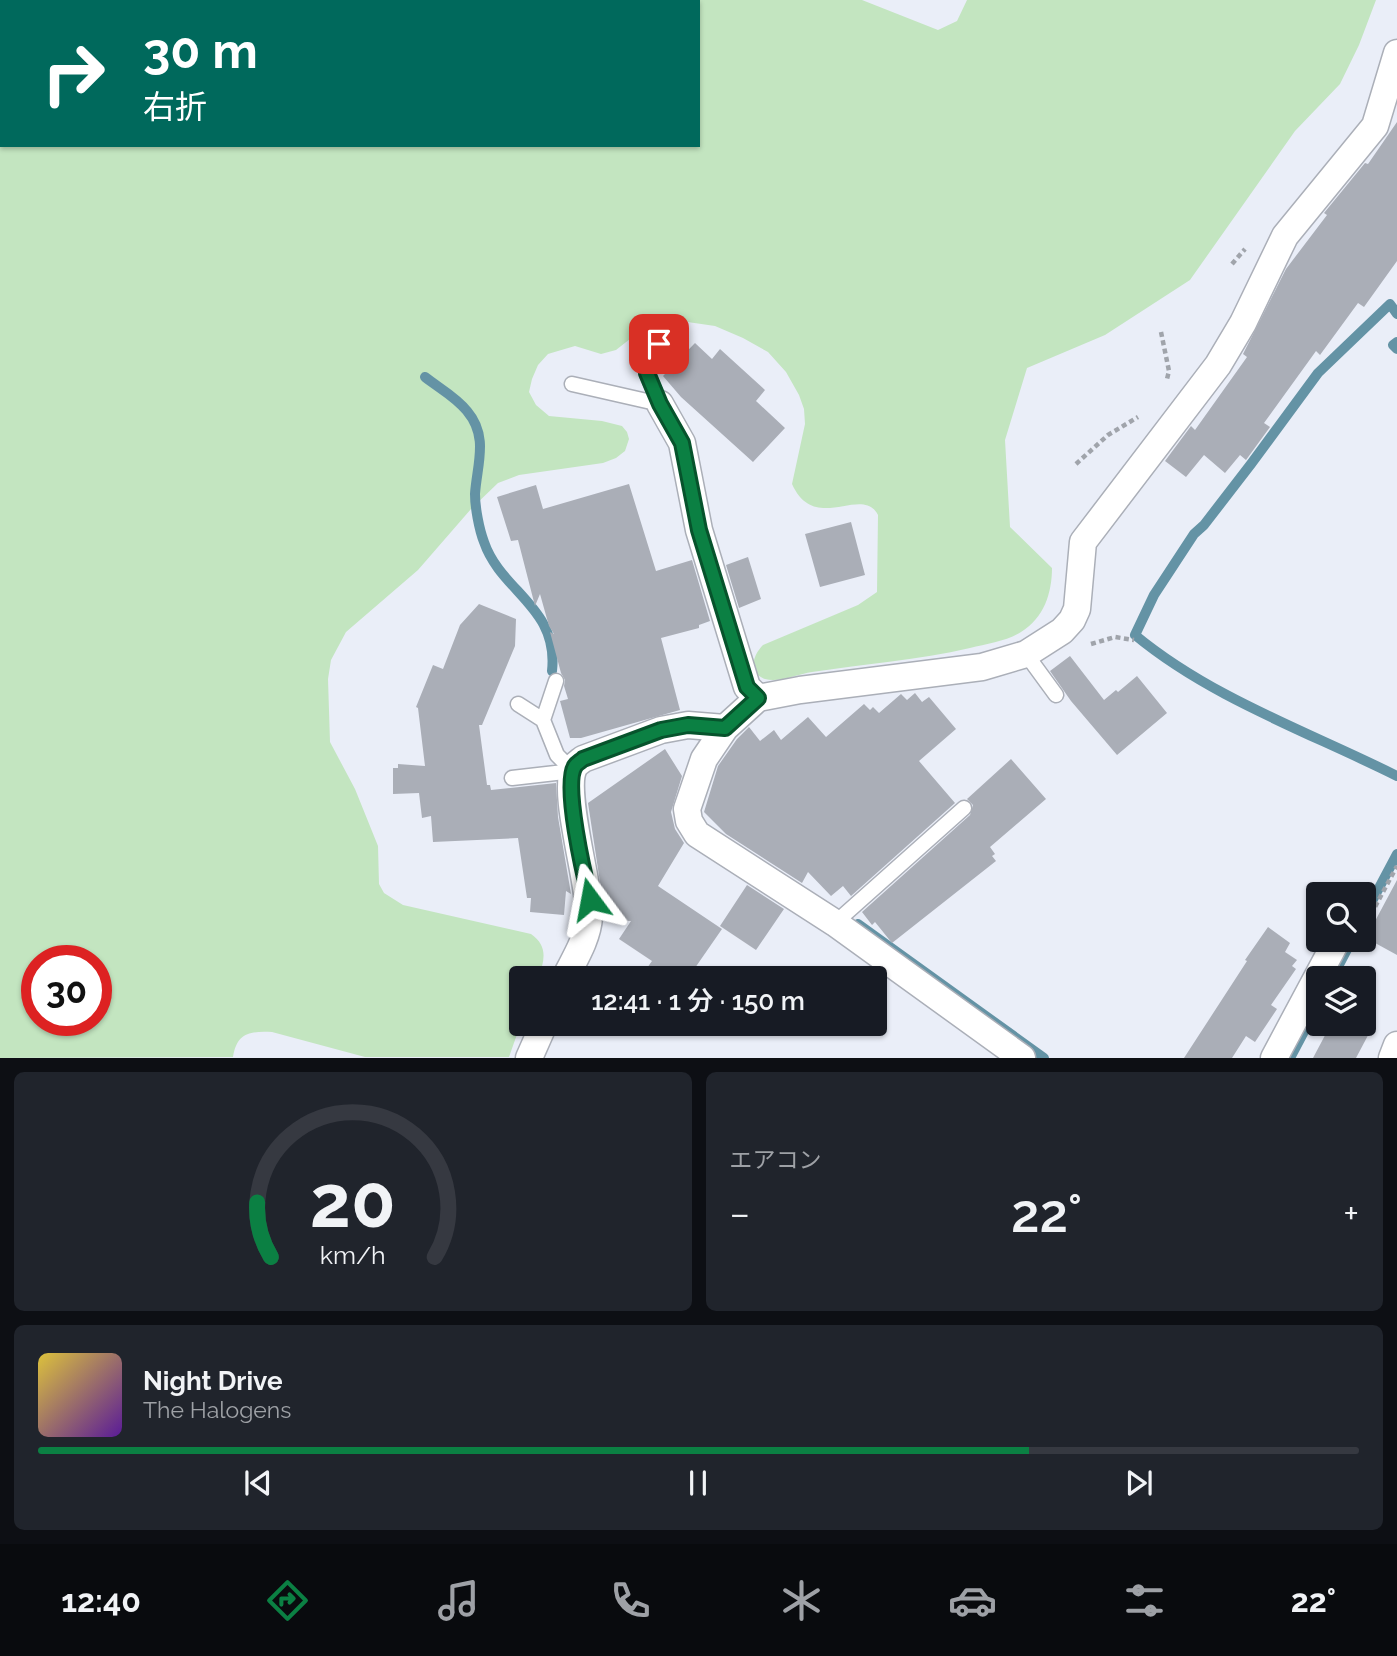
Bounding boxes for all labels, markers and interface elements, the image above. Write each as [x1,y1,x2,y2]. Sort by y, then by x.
text: 30 m [143,22,258,79]
icon: right [28,28,119,119]
text: 右折 [143,88,207,125]
pin [629,314,689,374]
icon: arrive [640,325,678,363]
position arrow [553,862,627,936]
map controls [1306,882,1376,1036]
button: search [1306,882,1376,952]
speed limit sign: 30 [21,945,112,1036]
button: layers [1306,966,1376,1036]
text: 12:41 · 1 分 · 150 m [591,986,805,1016]
text: エアコン [730,1146,822,1173]
text: 20 [310,1160,396,1245]
text: 22° [1011,1183,1082,1244]
text: − [730,1191,750,1236]
text: + [1343,1191,1359,1236]
text: km/h [320,1240,386,1270]
text: Night Drive [143,1366,282,1396]
text: The Halogens [143,1396,291,1423]
icon: previous [239,1464,277,1502]
icon: pause [679,1464,717,1502]
icon: next [1120,1464,1158,1502]
icon: directions [263,1576,312,1625]
icon: music [434,1576,483,1625]
icon: phone [606,1576,655,1625]
icon: climate [777,1576,826,1625]
icon: car [948,1576,997,1625]
icon: filters [1120,1576,1169,1625]
text: 12:40 [61,1582,141,1619]
text: 22° [1291,1582,1336,1619]

